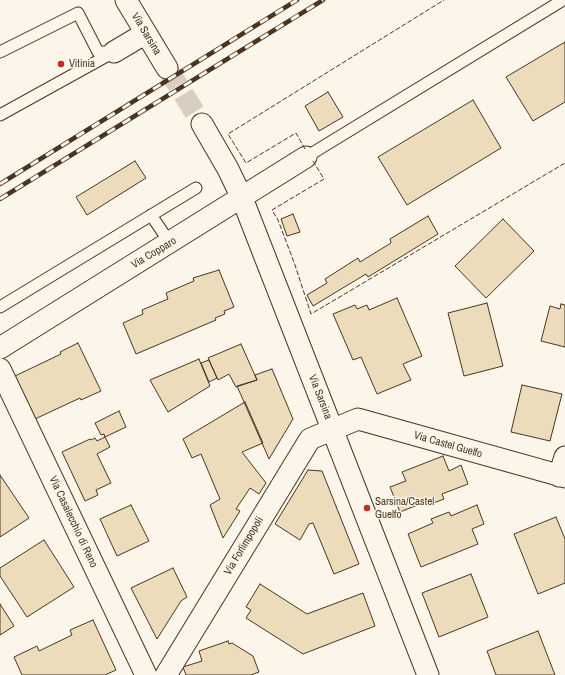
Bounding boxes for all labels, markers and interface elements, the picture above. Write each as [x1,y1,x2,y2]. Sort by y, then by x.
street label: Via Sarsina [128,10,164,58]
place label: Vitinia [69,57,95,71]
marker: Vitinia [56,59,66,69]
street label: Via Copparo [129,234,179,272]
street label: Via Sarsina [305,373,335,421]
street label: Via Castel Guelfo [412,429,484,461]
street label: Via Casalecchio di Reno [46,474,100,570]
place label: Sarsina/Castel Guelfo [375,495,434,521]
marker: Sarsina/Castel Guelfo [362,503,372,513]
street label: Via Forlimpopoli [221,514,267,578]

